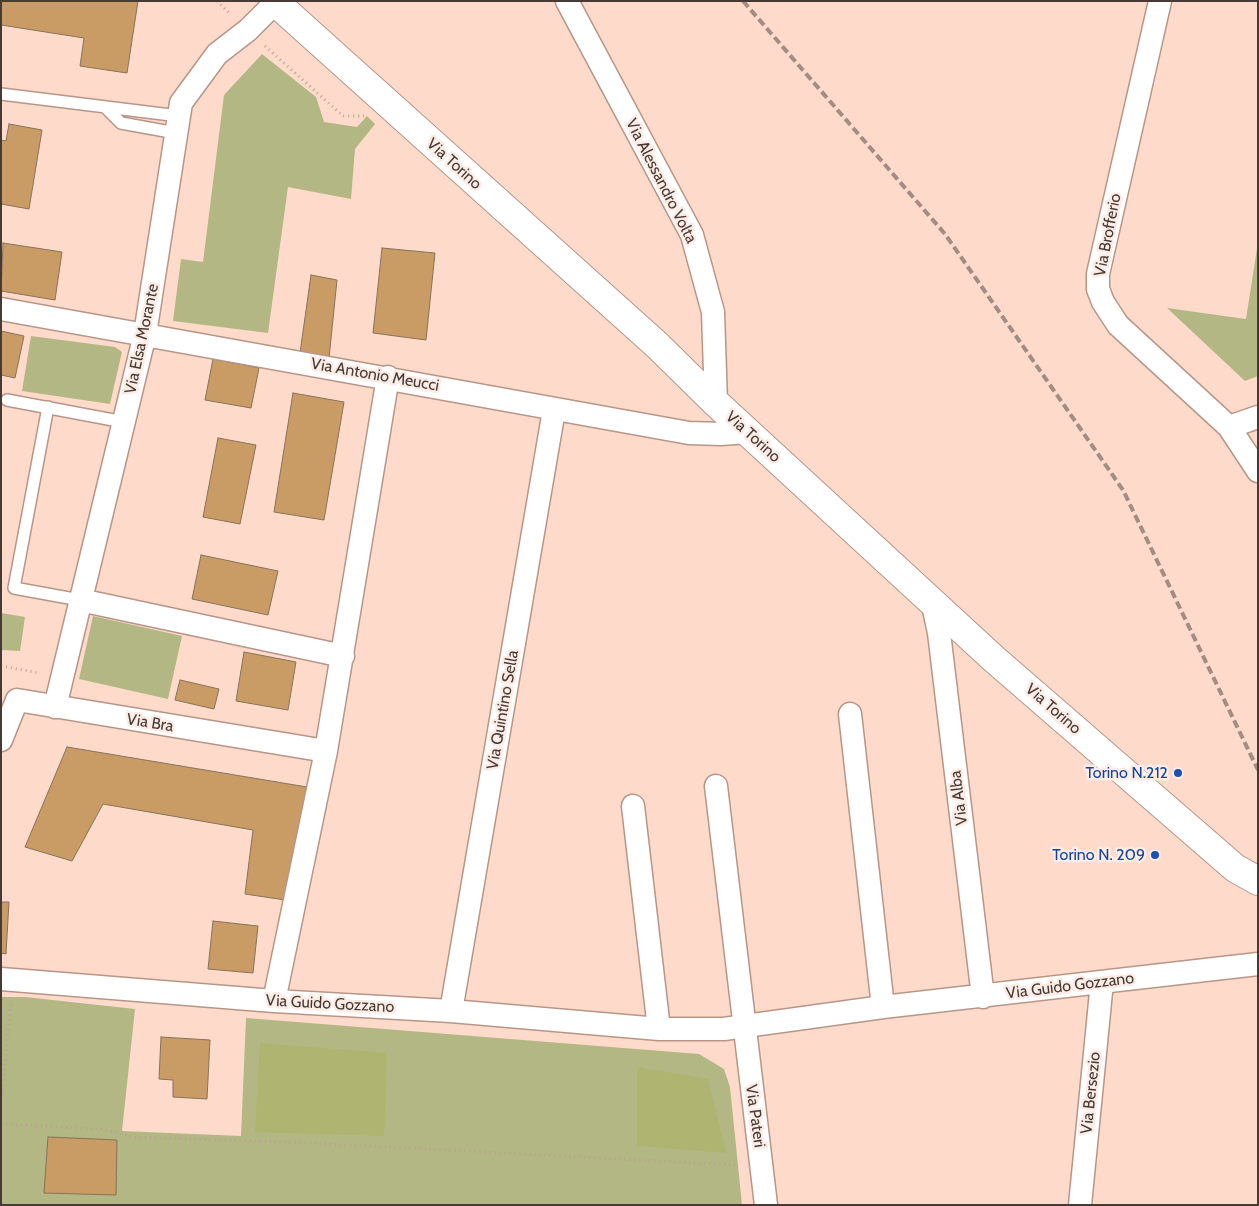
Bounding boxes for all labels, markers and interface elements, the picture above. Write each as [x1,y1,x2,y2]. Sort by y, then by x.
street label: Via Alessandro Volta [621,116,701,246]
street label: Via Torino [423,134,485,194]
street label: Via Brofferio [1091,192,1125,278]
street label: Via Elsa Morante [121,282,163,396]
street label: Via Antonio Meucci [309,354,441,396]
street label: Via Torino [722,407,784,467]
street label: Via Quintino Sella [483,649,523,771]
street label: Via Torino [1021,680,1085,738]
street label: Via Bra [125,710,175,736]
place label: Torino N.212 [1086,763,1168,783]
marker: Torino N.212 [1172,767,1184,779]
street label: Via Alba [946,769,972,827]
place label: Torino N. 209 [1052,845,1145,865]
marker: Torino N. 209 [1149,849,1161,861]
street label: Via Guido Gozzano [1005,969,1135,1003]
street label: Via Guido Gozzano [265,991,395,1017]
street label: Via Bersezio [1077,1051,1105,1135]
street label: Via Pateri [741,1083,769,1149]

